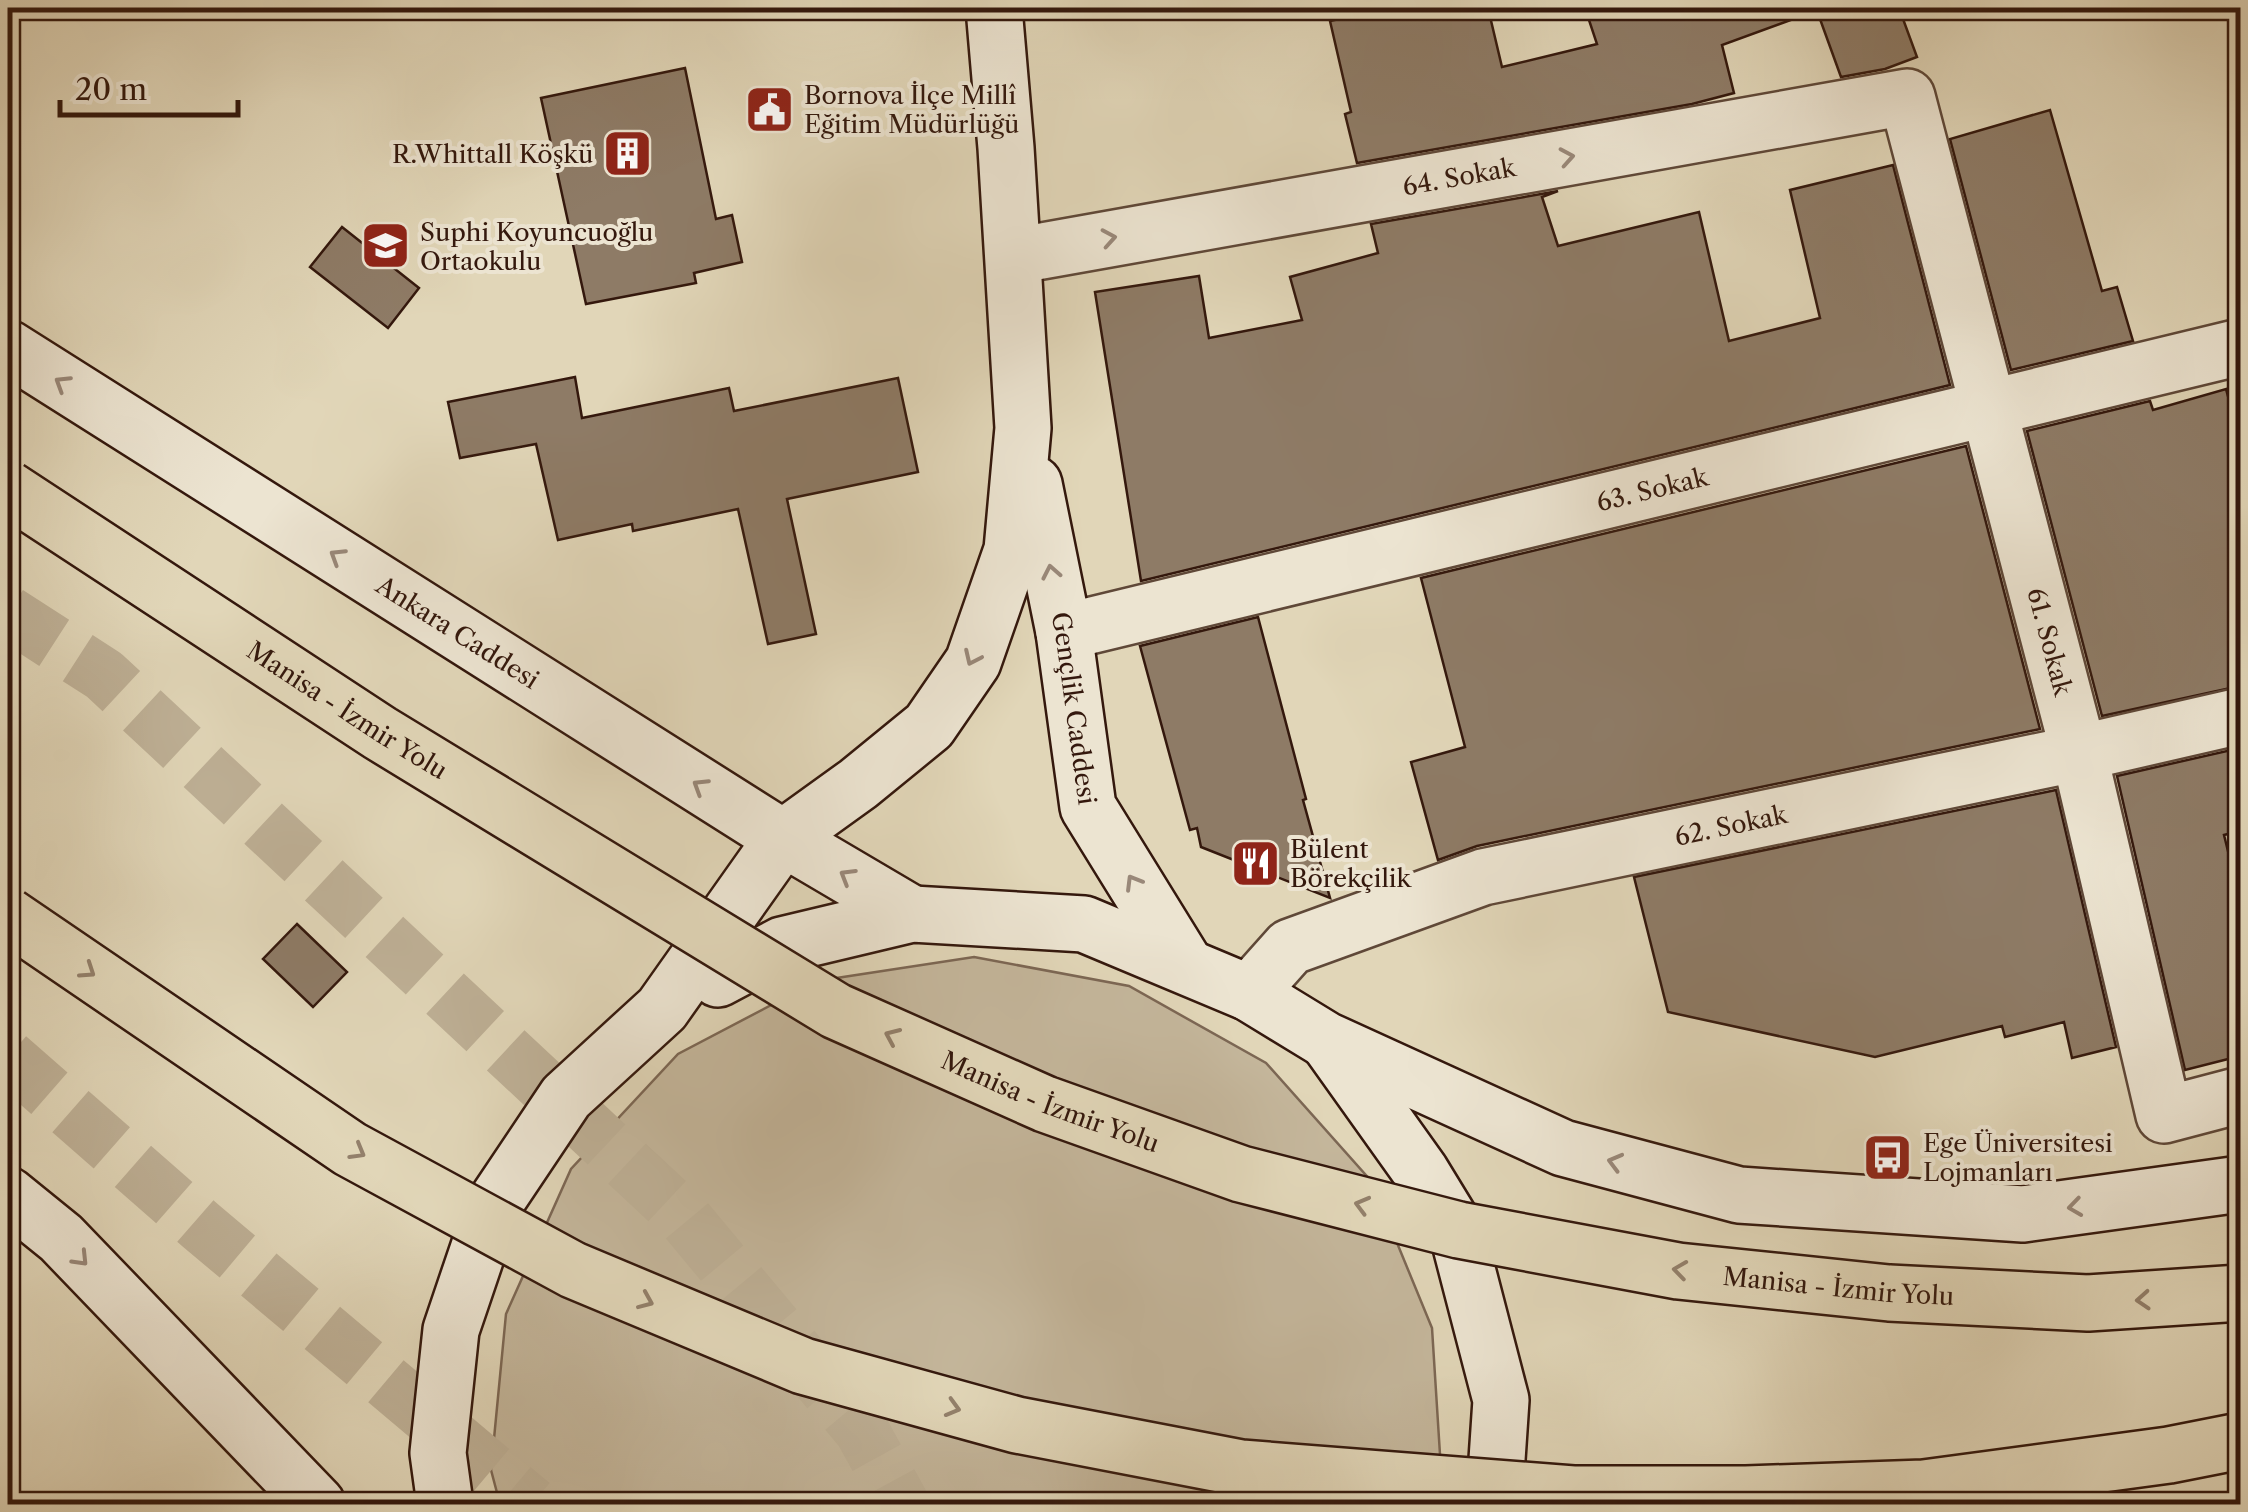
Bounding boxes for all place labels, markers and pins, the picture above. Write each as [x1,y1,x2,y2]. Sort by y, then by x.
place label: Bornova İlçe Millî Eğitim Müdürlüğü [804,80,1019,140]
public building icon: Bornova İlçe Millî Eğitim Müdürlüğü [743,83,795,135]
building icon: R.Whittall Köşkü [602,128,654,180]
place label: R.Whittall Köşkü [392,139,593,170]
place label: Suphi Koyuncuoğlu Ortaokulu [420,217,654,277]
school or university icon: Suphi Koyuncuoğlu Ortaokulu [359,220,411,272]
place label: Bülent Börekçilik [1290,834,1412,894]
restaurant icon: Bülent Börekçilik [1229,837,1281,889]
place label: Ege Üniversitesi Lojmanları [1923,1128,2113,1188]
bus stop icon: Ege Üniversitesi Lojmanları [1862,1131,1914,1183]

